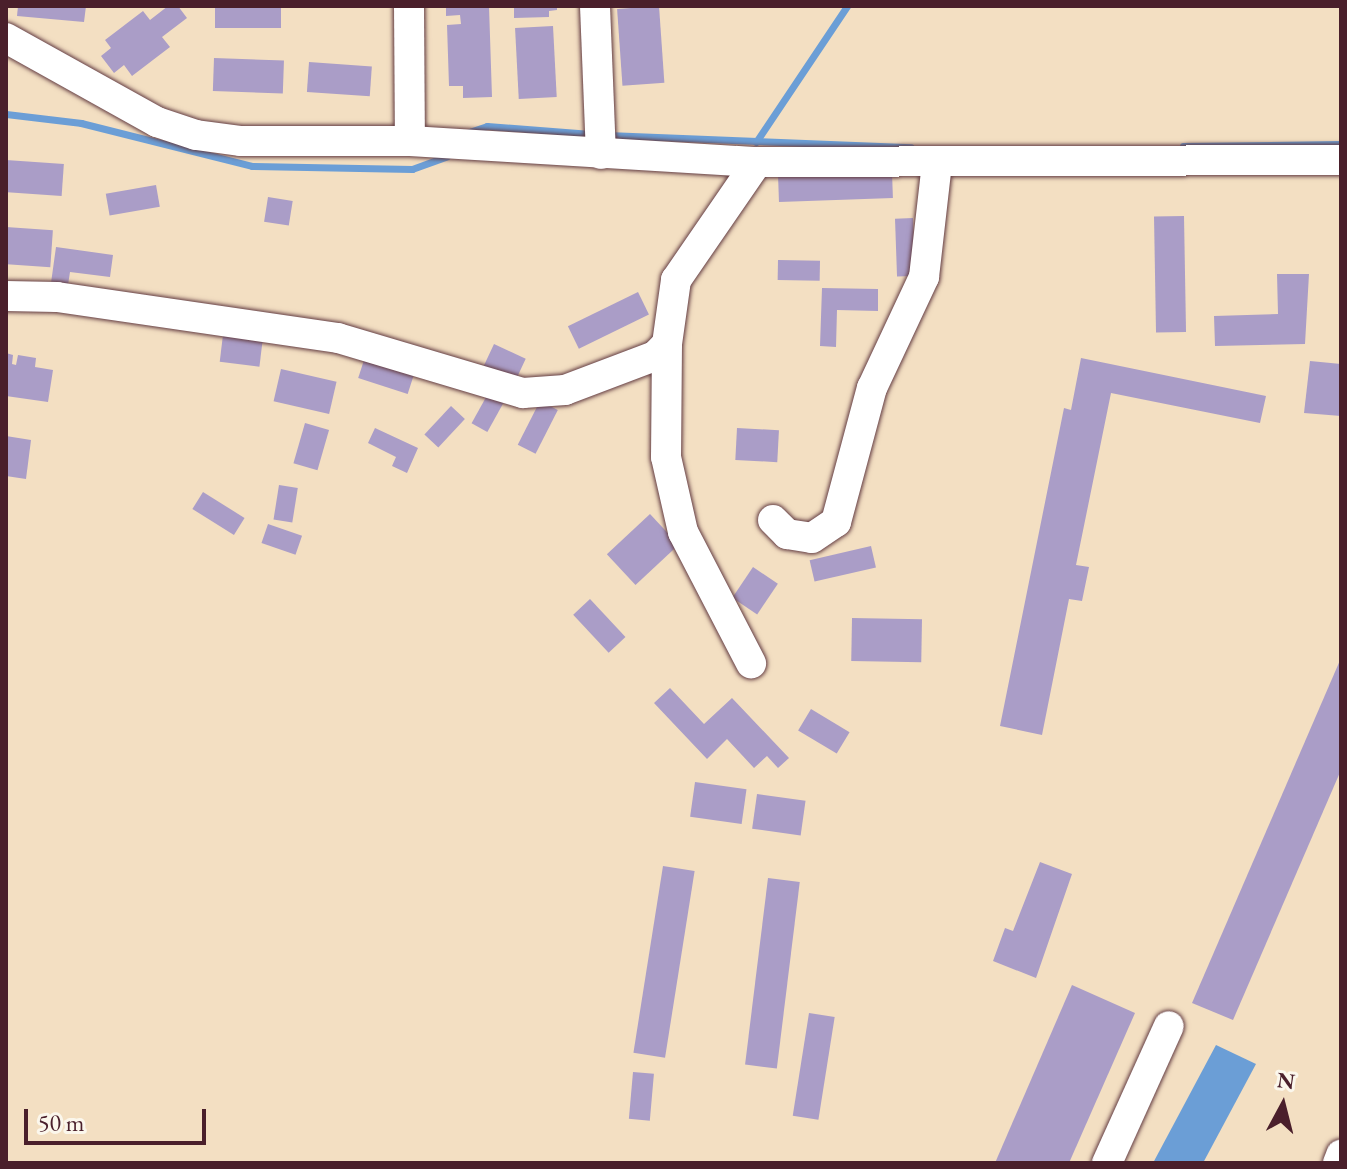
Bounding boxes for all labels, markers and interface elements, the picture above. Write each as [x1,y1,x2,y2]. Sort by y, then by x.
north arrow [1243,1065,1323,1145]
text: N [1275,1065,1297,1096]
scale bar [28,1093,210,1143]
text: 50 m [38,1107,85,1138]

